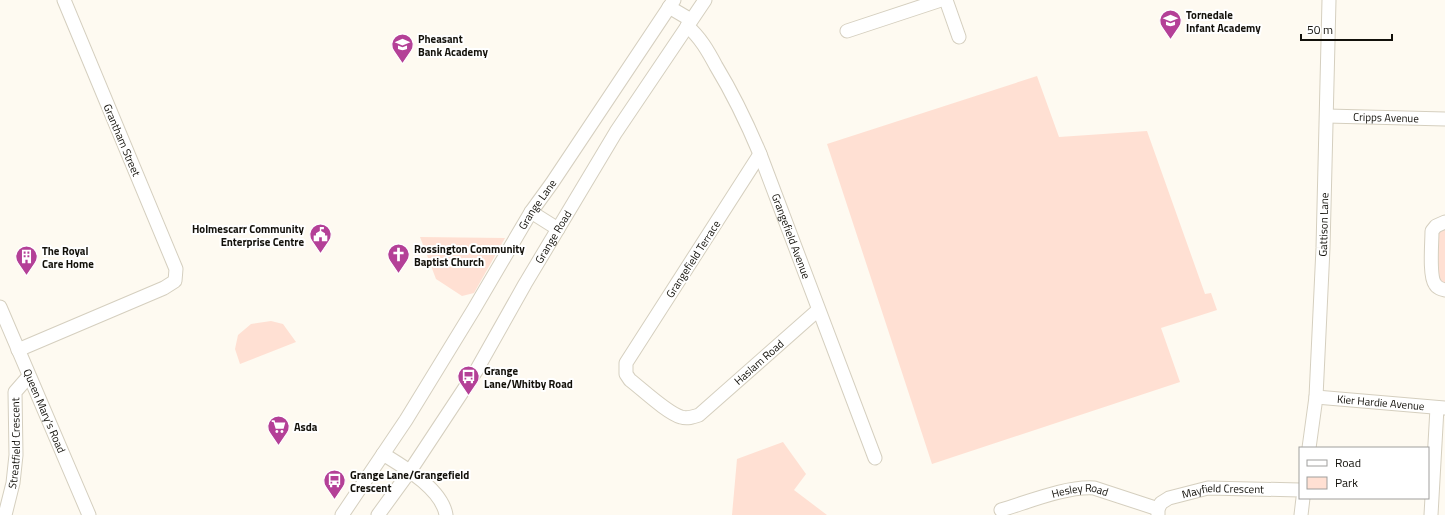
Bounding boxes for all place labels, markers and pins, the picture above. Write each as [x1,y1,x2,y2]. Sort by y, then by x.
place label: Tornedale Infant Academy [1186,7,1261,36]
school or university icon: Tornedale Infant Academy [1157,8,1183,41]
place label: Pheasant Bank Academy [418,31,488,60]
school or university icon: Pheasant Bank Academy [390,32,416,65]
place label: Holmescarr Community Enterprise Centre [192,221,304,250]
public building icon: Holmescarr Community Enterprise Centre [307,222,333,255]
place label: Rossington Community Baptist Church [414,241,525,270]
church icon: Rossington Community Baptist Church [386,242,412,275]
place label: The Royal Care Home [42,243,94,272]
building icon: The Royal Care Home [14,244,40,277]
place label: Grange Lane/Whitby Road [484,363,573,392]
bus stop icon: Grange Lane/Whitby Road [456,364,482,397]
supermarket icon: Asda [266,414,292,447]
place label: Asda [294,419,318,435]
place label: Grange Lane/Grangefield Crescent [350,467,469,496]
bus stop icon: Grange Lane/Grangefield Crescent [322,468,348,501]

